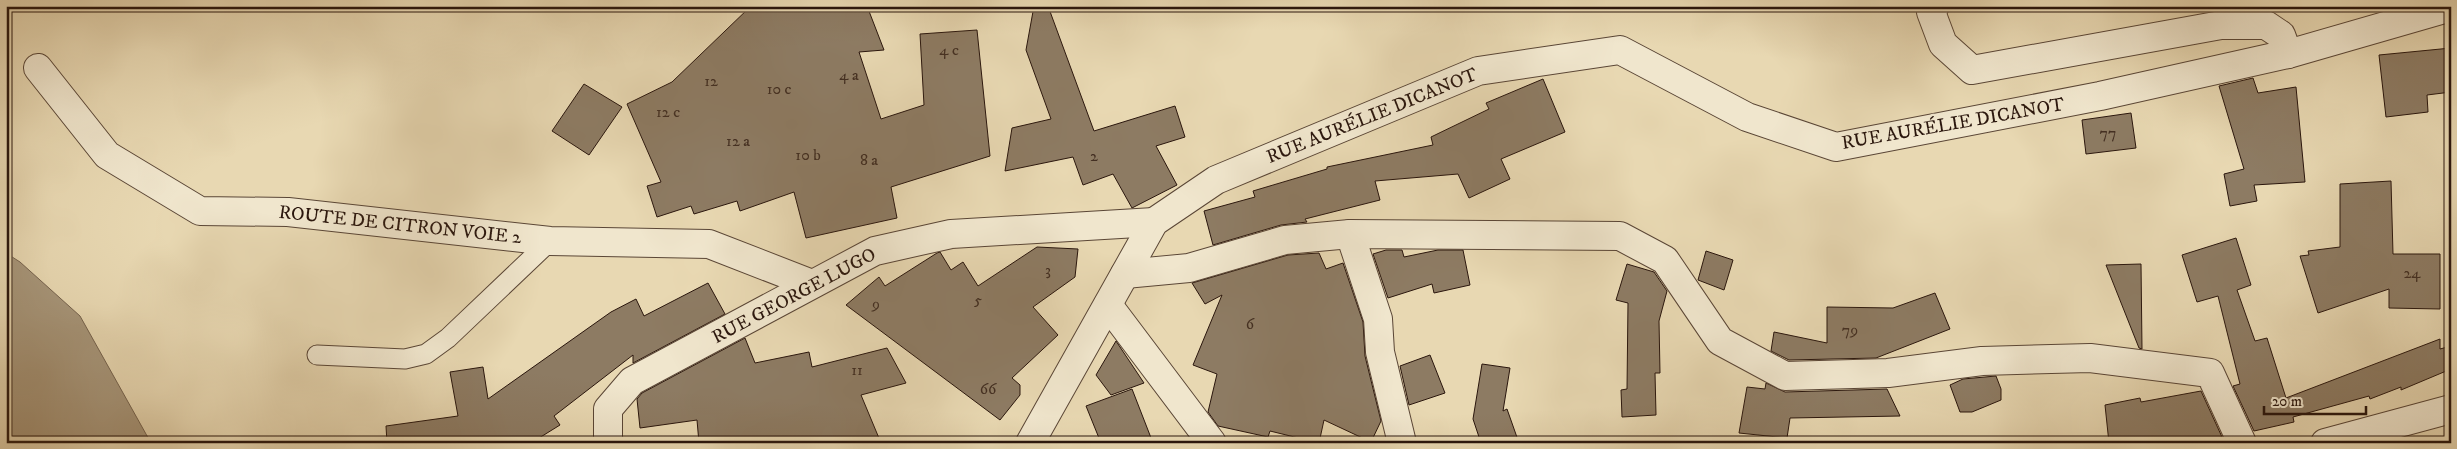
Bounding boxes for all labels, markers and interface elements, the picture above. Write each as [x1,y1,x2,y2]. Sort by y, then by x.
house number: 4 c [939,40,959,60]
street label: RUE AURÉLIE DICANOT [1263,62,1481,169]
house number: 4 a [839,65,859,85]
house number: 12 [704,71,718,91]
house number: 10 c [767,79,791,99]
street label: RUE AURÉLIE DICANOT [1840,92,2067,155]
house number: 12 c [656,102,680,122]
house number: 77 [2100,123,2116,143]
house number: 12 a [726,131,750,151]
house number: 10 b [795,145,821,165]
house number: 2 [1090,146,1098,166]
house number: 8 a [860,150,878,170]
street label: ROUTE DE CITRON VOIE 2 [278,201,523,249]
street label: RUE GEORGE LUGO [708,243,880,349]
house number: 3 [1045,260,1051,280]
house number: 24 [2403,263,2421,283]
house number: 5 [974,290,982,310]
house number: 9 [871,294,880,314]
house number: 6 [1246,314,1255,334]
house number: 79 [1842,320,1858,340]
house number: 11 [851,360,863,380]
house number: 66 [980,379,997,399]
scale bar [2264,384,2367,416]
text: 20 m [2272,392,2302,411]

